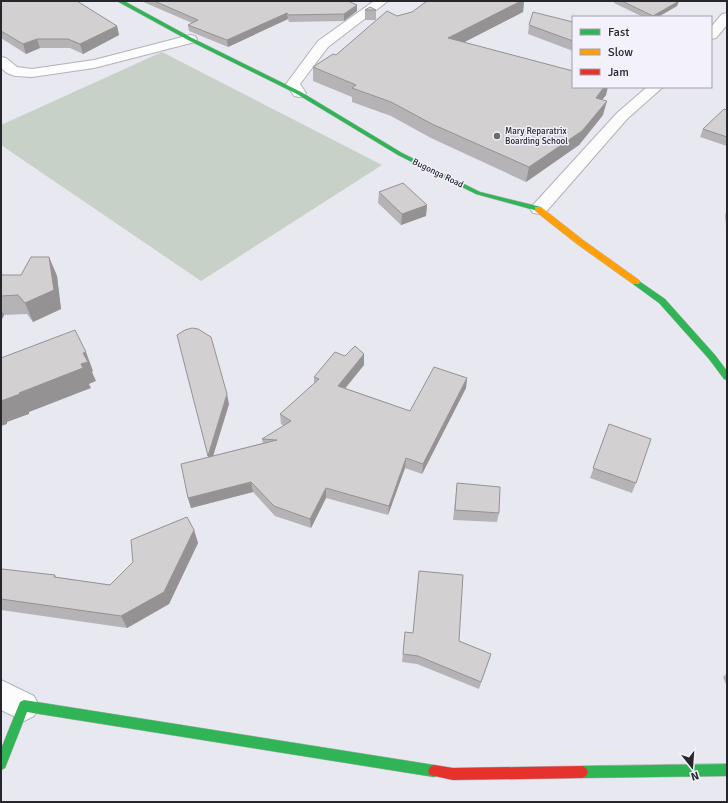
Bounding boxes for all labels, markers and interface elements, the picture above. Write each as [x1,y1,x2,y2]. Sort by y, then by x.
legend [572,16,712,88]
text: Fast [608,25,629,40]
text: Slow [608,45,633,60]
text: Jam [608,65,629,80]
place label: Mary Reparatrix Boarding School [505,126,568,147]
marker: Mary Reparatrix Boarding School [492,131,502,141]
street label: Bugonga Road [411,156,465,191]
north arrow [672,747,712,787]
text: N [689,769,700,783]

